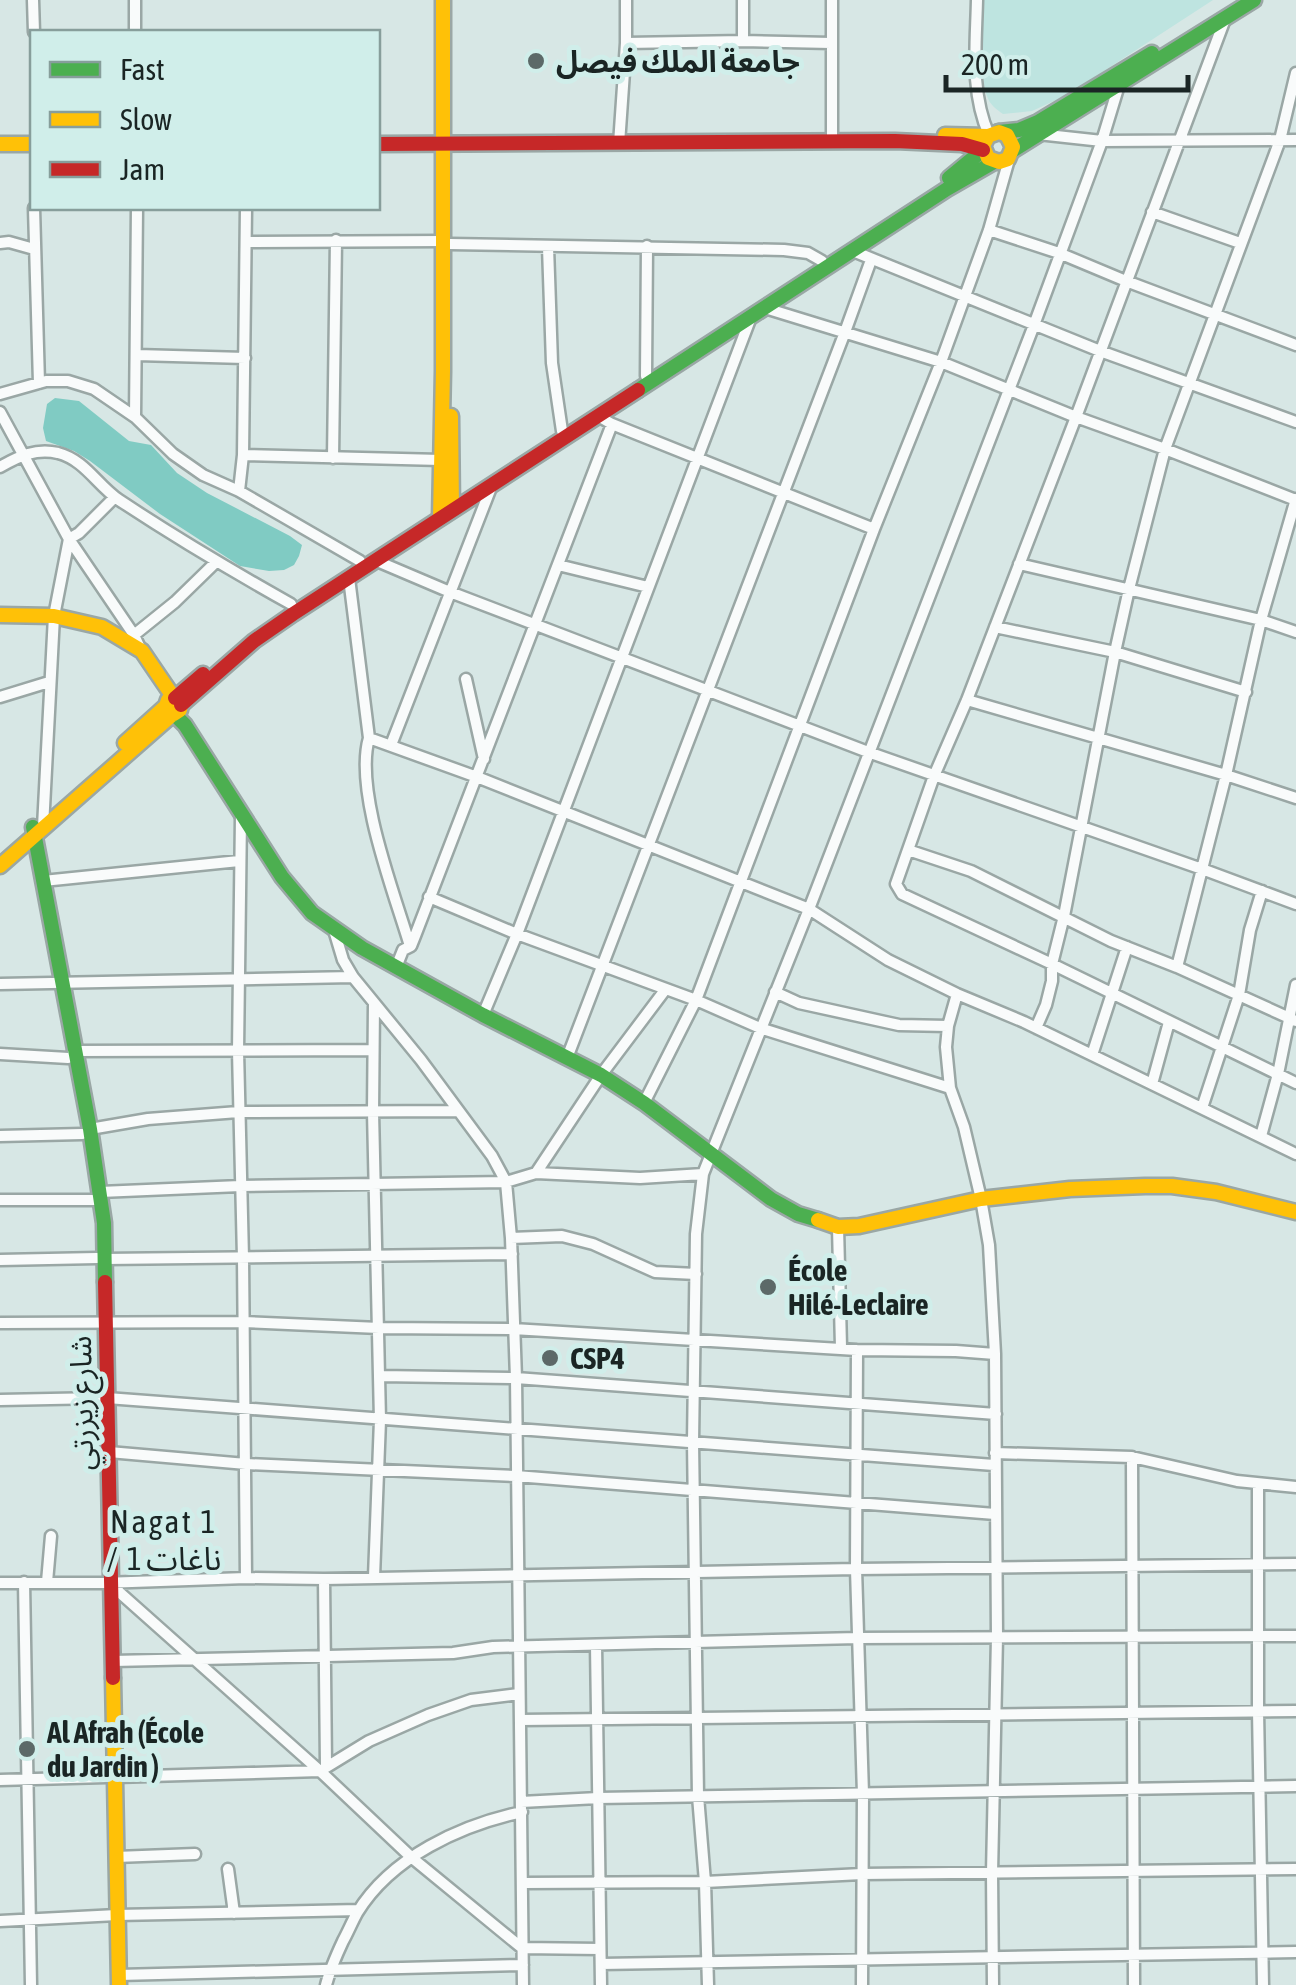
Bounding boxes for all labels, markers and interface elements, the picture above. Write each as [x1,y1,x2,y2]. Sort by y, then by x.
legend [30,30,380,210]
scale bar [946,30,1188,92]
place label: جامعة الملك فيصل [556,44,800,79]
text: 200 m [961,47,1029,81]
marker: جامعة الملك فيصل [525,50,547,72]
text: Fast [120,52,165,86]
text: Slow [120,102,172,136]
text: Jam [120,152,165,186]
place label: École Hilé-Leclaire [788,1253,929,1321]
marker: École Hilé-Leclaire [757,1276,779,1298]
street label: شارع زيزرتي [63,1335,106,1471]
place label: CSP4 [570,1341,625,1375]
marker: CSP4 [539,1347,561,1369]
district label: Nagat 1 / ناغات 1 [107,1503,221,1577]
place label: Al Afrah (École du Jardin ) [46,1715,204,1783]
marker: Al Afrah (École du Jardin ) [16,1738,38,1760]

